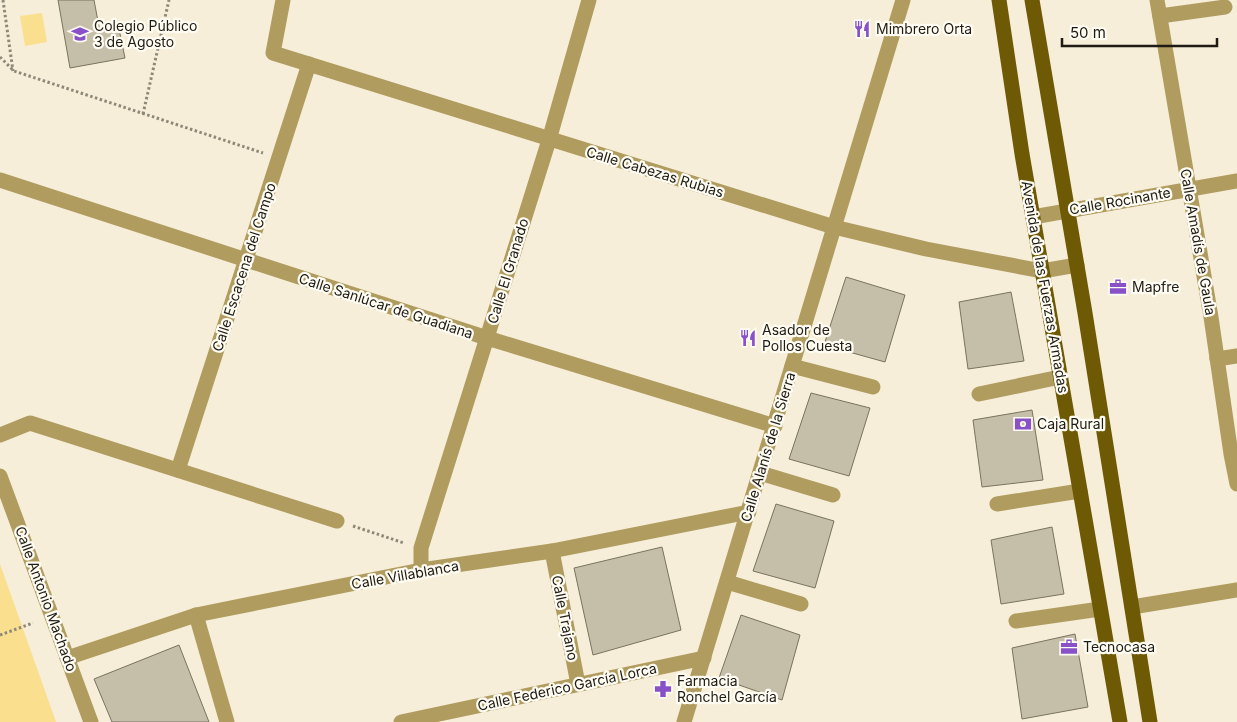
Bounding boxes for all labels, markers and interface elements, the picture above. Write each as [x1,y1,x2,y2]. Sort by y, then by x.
scale bar [1062,15,1217,47]
place label: Colegio Público 3 de Agosto [94,17,197,50]
restaurant icon: Mimbrero Orta [852,19,872,39]
place label: Mimbrero Orta [876,20,972,37]
text: 50 m [1070,23,1106,42]
school or university icon: Colegio Público 3 de Agosto [70,24,90,44]
street label: Calle Cabezas Rubias [584,142,726,201]
street label: Calle Amadís de Gaula [1177,167,1220,317]
street label: Avenida de las Fuerzas Armadas [1018,179,1073,394]
street label: Calle Escacena del Campo [208,180,279,353]
street label: Calle Rocinante [1068,183,1172,218]
street label: Calle El Granado [483,216,532,326]
street label: Calle Sanlúcar de Guadiana [297,269,475,342]
office icon: Mapfre [1108,277,1128,297]
place label: Mapfre [1132,278,1179,295]
place label: Asador de Pollos Cuesta [762,321,852,354]
restaurant icon: Asador de Pollos Cuesta [738,328,758,348]
street label: Calle Alanís de la Sierra [737,370,798,524]
bank icon: Caja Rural [1013,414,1033,434]
place label: Caja Rural [1037,415,1104,432]
street label: Calle Antonio Machado [12,524,81,674]
street label: Calle Villablanca [350,557,460,592]
street label: Calle Trajano [549,574,582,662]
office icon: Tecnocasa [1059,637,1079,657]
place label: Tecnocasa [1083,638,1155,655]
street label: Calle Federico García Lorca [476,659,658,714]
place label: Farmacia Ronchel García [677,672,777,705]
pharmacy icon: Farmacia Ronchel García [653,679,673,699]

